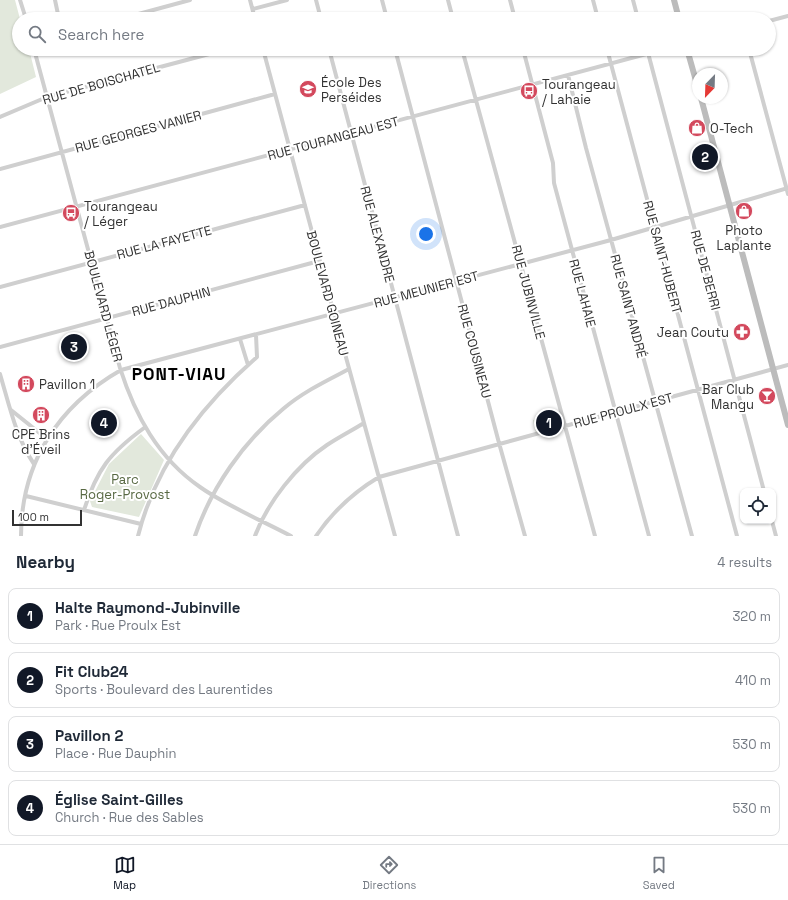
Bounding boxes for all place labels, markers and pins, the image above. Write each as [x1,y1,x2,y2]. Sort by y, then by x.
place label: École Des Perséides [321,74,382,106]
place label: Tourangeau / Lahaie [542,76,616,108]
school or university icon: École Des Perséides [298,79,318,99]
bus stop icon: Tourangeau / Lahaie [519,81,539,101]
shop icon: O-Tech [687,118,707,138]
place label: O-Tech [710,120,753,137]
pin: 2 [692,142,718,172]
place label: Tourangeau / Léger [84,198,158,230]
shop icon: Photo Laplante [734,201,754,221]
bus stop icon: Tourangeau / Léger [61,203,81,223]
place label: Photo Laplante [717,222,771,254]
pharmacy icon: Jean Coutu [732,322,752,342]
place label: Jean Coutu [657,324,729,341]
pin: 3 [61,332,87,362]
building icon: Pavillon 1 [16,374,36,394]
place label: Pavillon 1 [39,376,95,393]
place label: Bar Club Mangu [702,381,754,413]
bar icon: Bar Club Mangu [757,386,777,406]
building icon: CPE Brins d'Éveil [31,405,51,425]
pin: 4 [91,408,117,438]
pin: 1 [536,408,562,438]
place label: CPE Brins d'Éveil [12,426,70,458]

